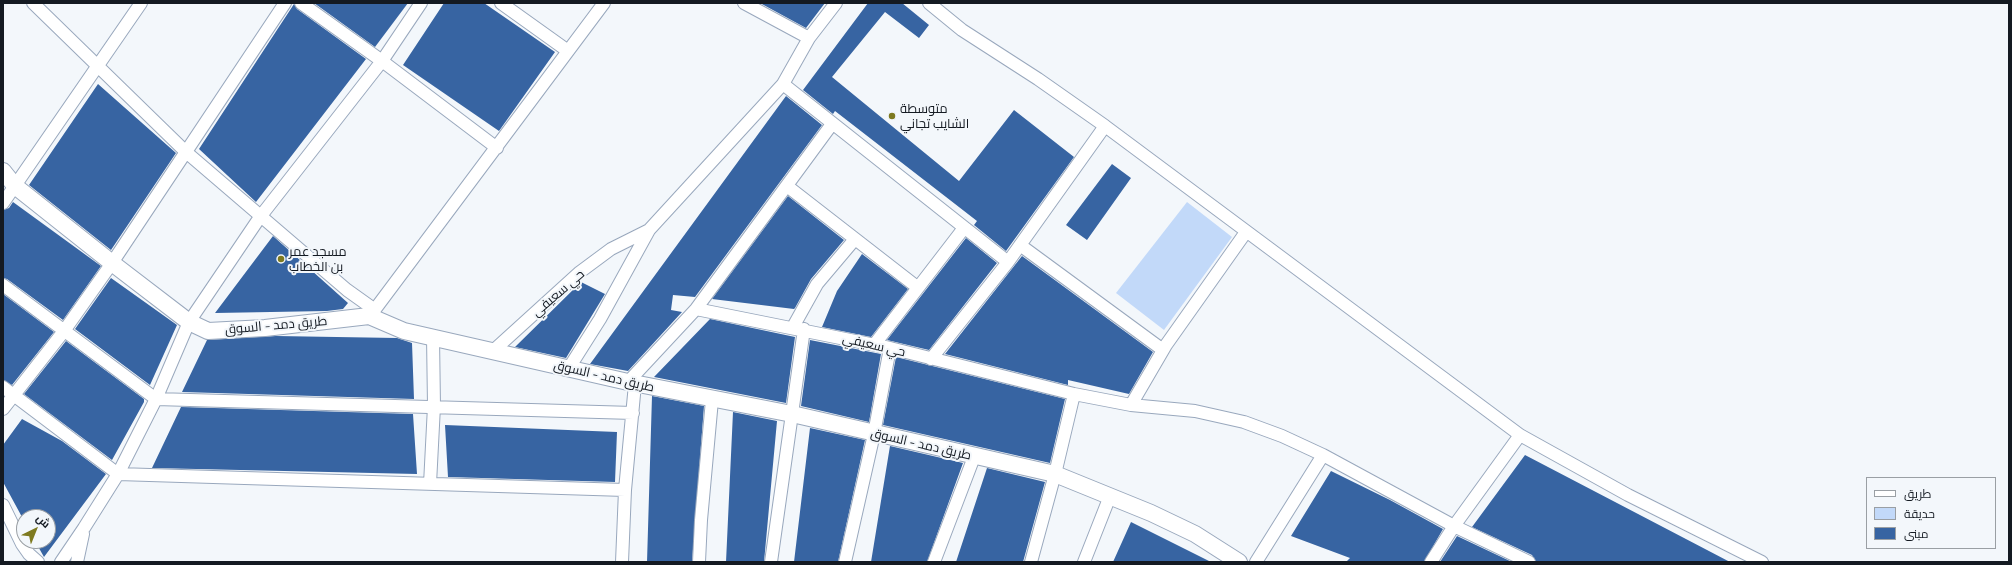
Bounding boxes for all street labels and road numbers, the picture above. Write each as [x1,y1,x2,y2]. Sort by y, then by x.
street label: حي سعيفي [529,266,587,320]
street label: طريق دمد - السوق [224,313,328,337]
street label: حي سعيفي [841,330,907,360]
street label: طريق دمد - السوق [552,357,656,395]
street label: طريق دمد - السوق [869,425,973,463]

